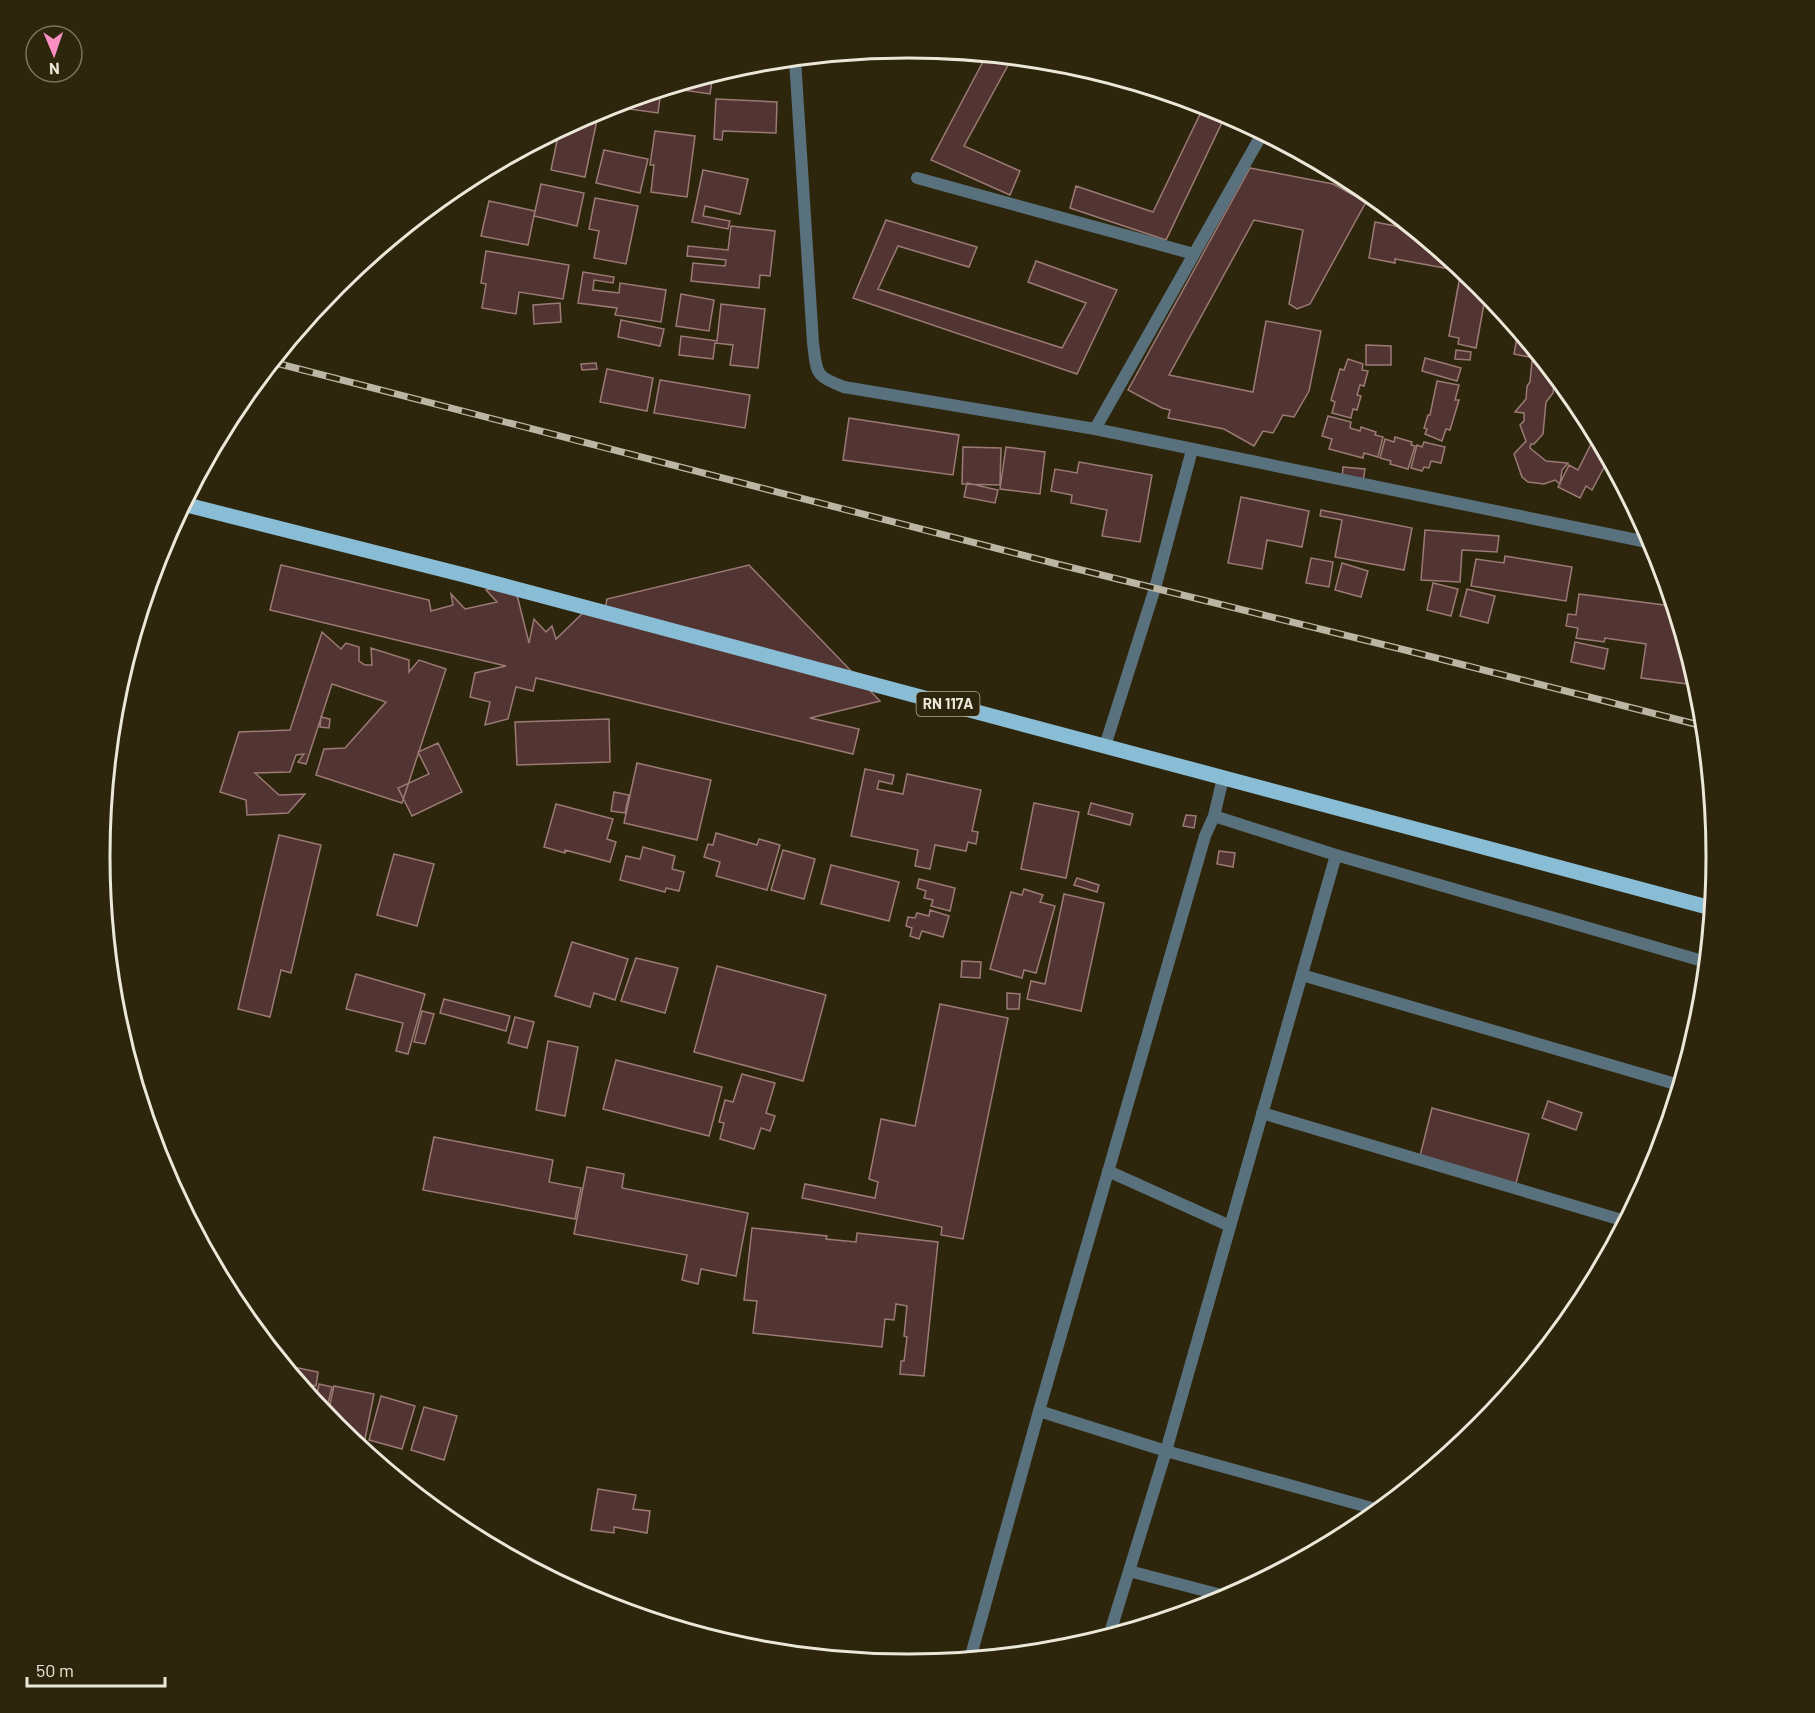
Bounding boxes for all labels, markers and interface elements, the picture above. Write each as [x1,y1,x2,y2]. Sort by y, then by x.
north arrow [24,24,84,84]
text: N [49,60,60,79]
road number: RN 117A [916,692,980,716]
scale bar [27,1650,165,1688]
text: 50 m [36,1659,74,1681]

